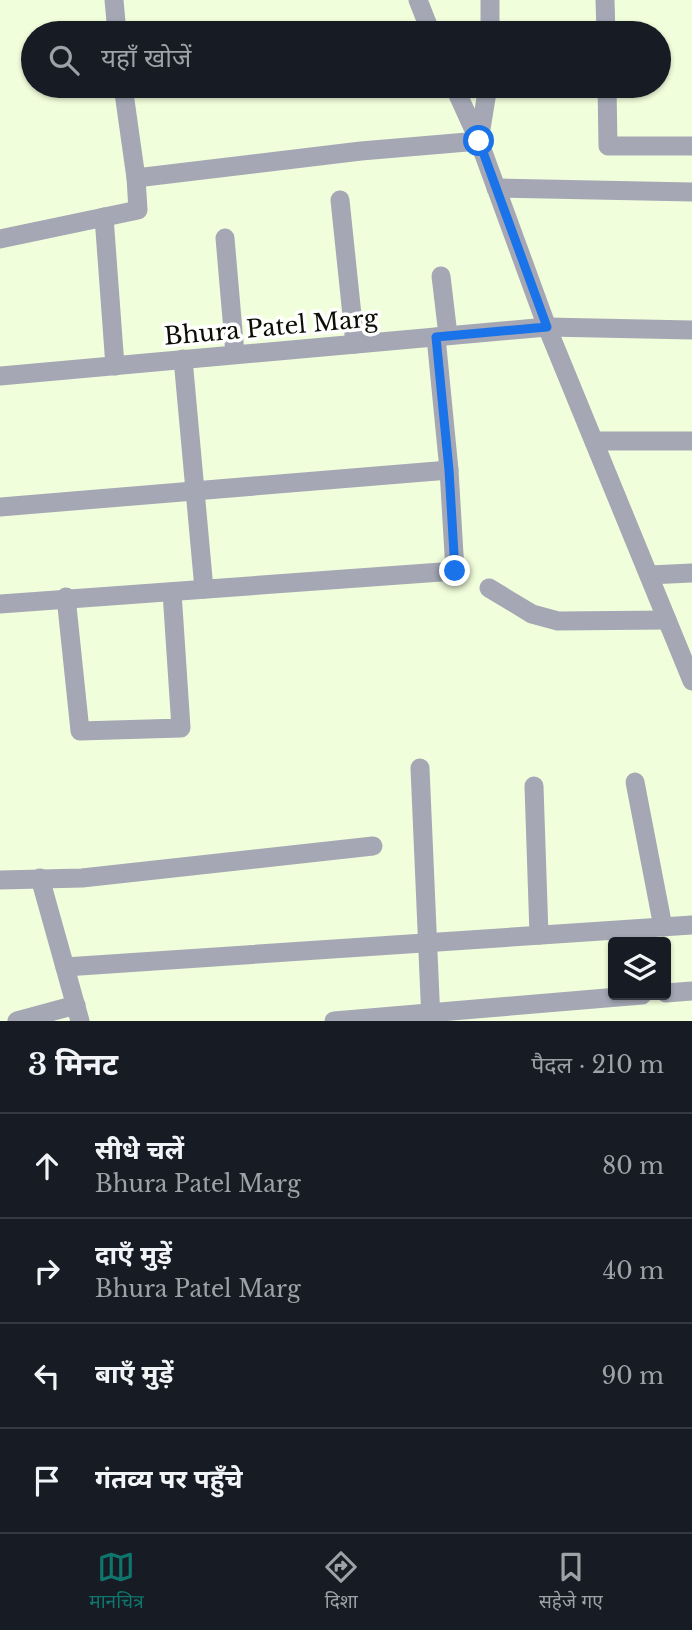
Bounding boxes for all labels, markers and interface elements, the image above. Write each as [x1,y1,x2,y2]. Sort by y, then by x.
search box [21,21,671,98]
icon: search [45,41,83,79]
text: यहाँ खोजें [101,42,191,74]
route start [463,125,494,156]
street label: Bhura Patel Marg [163,303,380,351]
route end [439,555,470,586]
map controls [608,937,671,1000]
button: layers [608,937,671,1000]
text: 3 मिनट [28,1046,118,1083]
text: पैदल · 210 m [531,1051,664,1079]
text: सीधे चलें [95,1134,184,1166]
icon: ahead [28,1147,66,1185]
text: 80 m [602,1152,664,1180]
text: Bhura Patel Marg [95,1170,301,1198]
text: दाएँ मुड़ें [95,1239,172,1271]
icon: right [28,1252,66,1290]
text: 40 m [603,1257,664,1285]
text: Bhura Patel Marg [95,1275,301,1303]
icon: left [28,1357,66,1395]
text: बाएँ मुड़ें [95,1358,173,1390]
text: 90 m [602,1362,664,1390]
icon: arrive [28,1462,66,1500]
text: गंतव्य पर पहुँचे [95,1463,243,1495]
tab: मानचित्र [89,1548,144,1616]
tab: दिशा [322,1548,360,1616]
tab: सहेजे गए [539,1548,603,1616]

